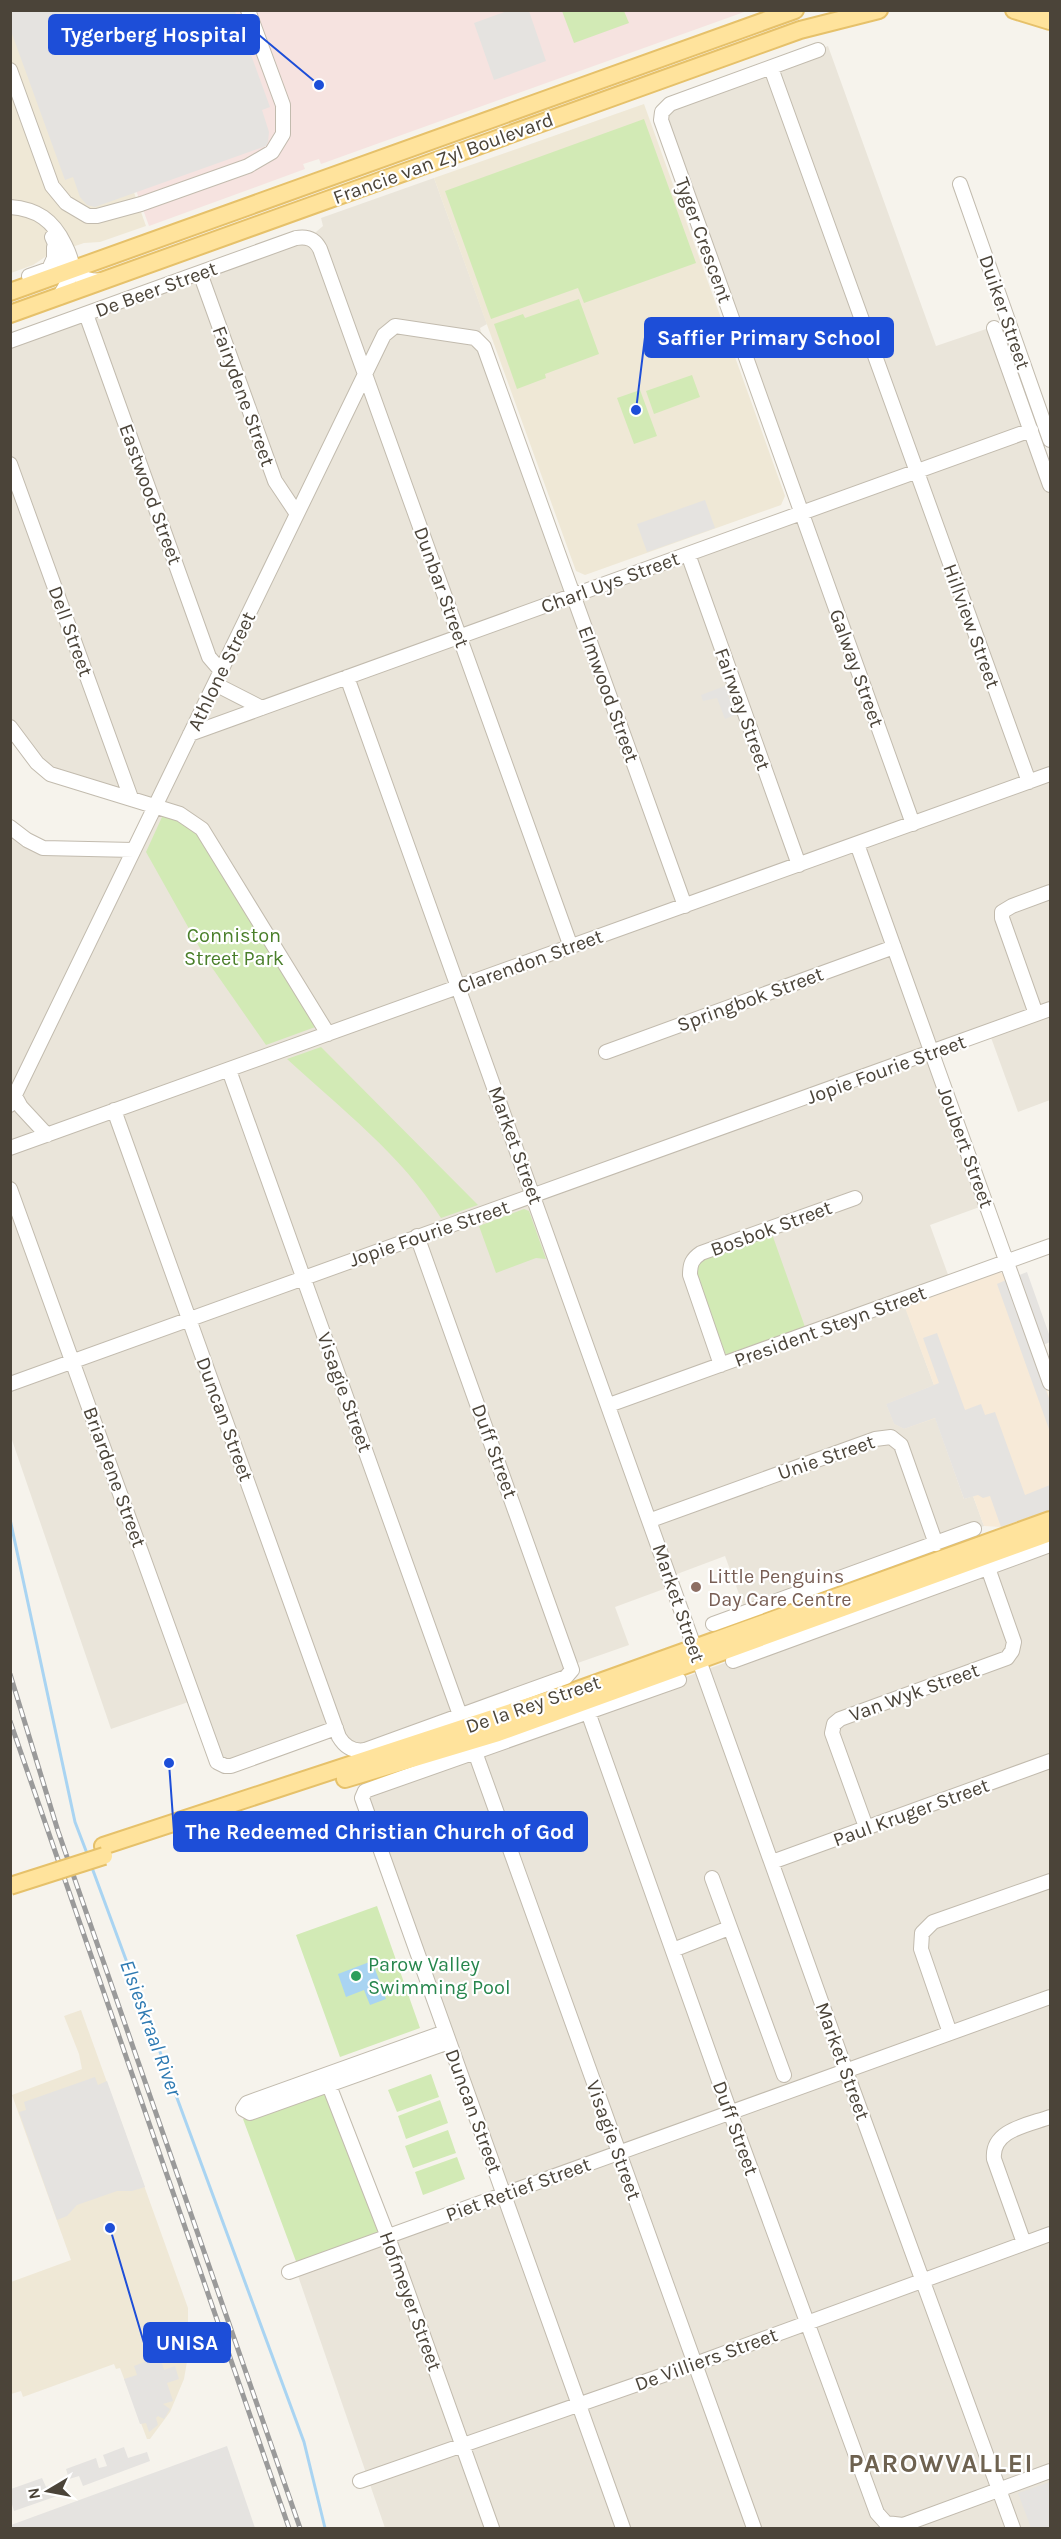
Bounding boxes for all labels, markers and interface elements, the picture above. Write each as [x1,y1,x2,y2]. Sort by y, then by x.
callout: Tygerberg Hospital [49,15,259,54]
text: Tygerberg Hospital [61,23,247,47]
street label: Francie van Zyl Boulevard [330,108,557,209]
street label: Tyger Crescent [670,174,737,306]
street label: Duiker Street [974,252,1035,373]
street label: De Beer Street [92,257,221,322]
callout: Saffier Primary School [645,318,893,357]
street label: Fairydene Street [207,323,280,470]
text: Saffier Primary School [657,326,881,350]
street label: Eastwood Street [114,421,187,568]
street label: Dunbar Street [409,524,474,651]
street label: Charl Uys Street [538,547,683,618]
street label: Hillview Street [938,561,1005,692]
street label: Dell Street [44,583,98,680]
street label: Galway Street [825,606,889,731]
street label: Athlone Street [183,608,260,735]
street label: Elmwood Street [573,623,644,766]
street label: Fairway Street [710,645,776,774]
park label: Conniston Street Park [184,924,284,970]
street label: Clarendon Street [454,924,606,998]
street label: Springbok Street [674,962,827,1037]
street label: Jopie Fourie Street [803,1030,969,1109]
street label: Market Street [484,1083,548,1208]
street label: Joubert Street [933,1083,998,1212]
street label: Jopie Fourie Street [346,1195,513,1272]
street label: Bosbok Street [707,1196,835,1261]
street label: President Steyn Street [731,1281,930,1372]
street label: Visagie Street [312,1329,377,1456]
street label: Duncan Street [191,1354,258,1485]
street label: Duff Street [467,1401,522,1502]
street label: Briardene Street [78,1404,151,1551]
street label: Unie Street [775,1430,878,1485]
street label: Market Street [647,1541,710,1666]
place label: Little Penguins Day Care Centre [708,1565,851,1611]
marker: Little Penguins Day Care Centre [689,1580,703,1594]
street label: Van Wyk Street [846,1658,983,1727]
street label: De la Rey Street [463,1670,604,1738]
street label: Paul Kruger Street [830,1773,993,1851]
callout: The Redeemed Christian Church of God [174,1812,587,1851]
text: The Redeemed Christian Church of God [185,1820,575,1844]
place label: Parow Valley Swimming Pool [368,1953,511,1999]
water label: Elsieskraal River [115,1956,187,2100]
marker: Parow Valley Swimming Pool [349,1969,363,1983]
street label: Market Street [811,1999,875,2124]
street label: Duncan Street [440,2046,507,2177]
street label: Visagie Street [581,2077,646,2204]
street label: Duff Street [708,2078,763,2179]
street label: Piet Retief Street [443,2152,594,2226]
street label: Hofmeyer Street [375,2228,447,2374]
callout: UNISA [144,2323,230,2362]
street label: De Villiers Street [632,2323,781,2396]
text: UNISA [156,2331,218,2355]
district label: PAROWVALLEI [848,2448,1034,2479]
north arrow [18,2461,78,2521]
text: N [23,2486,44,2501]

